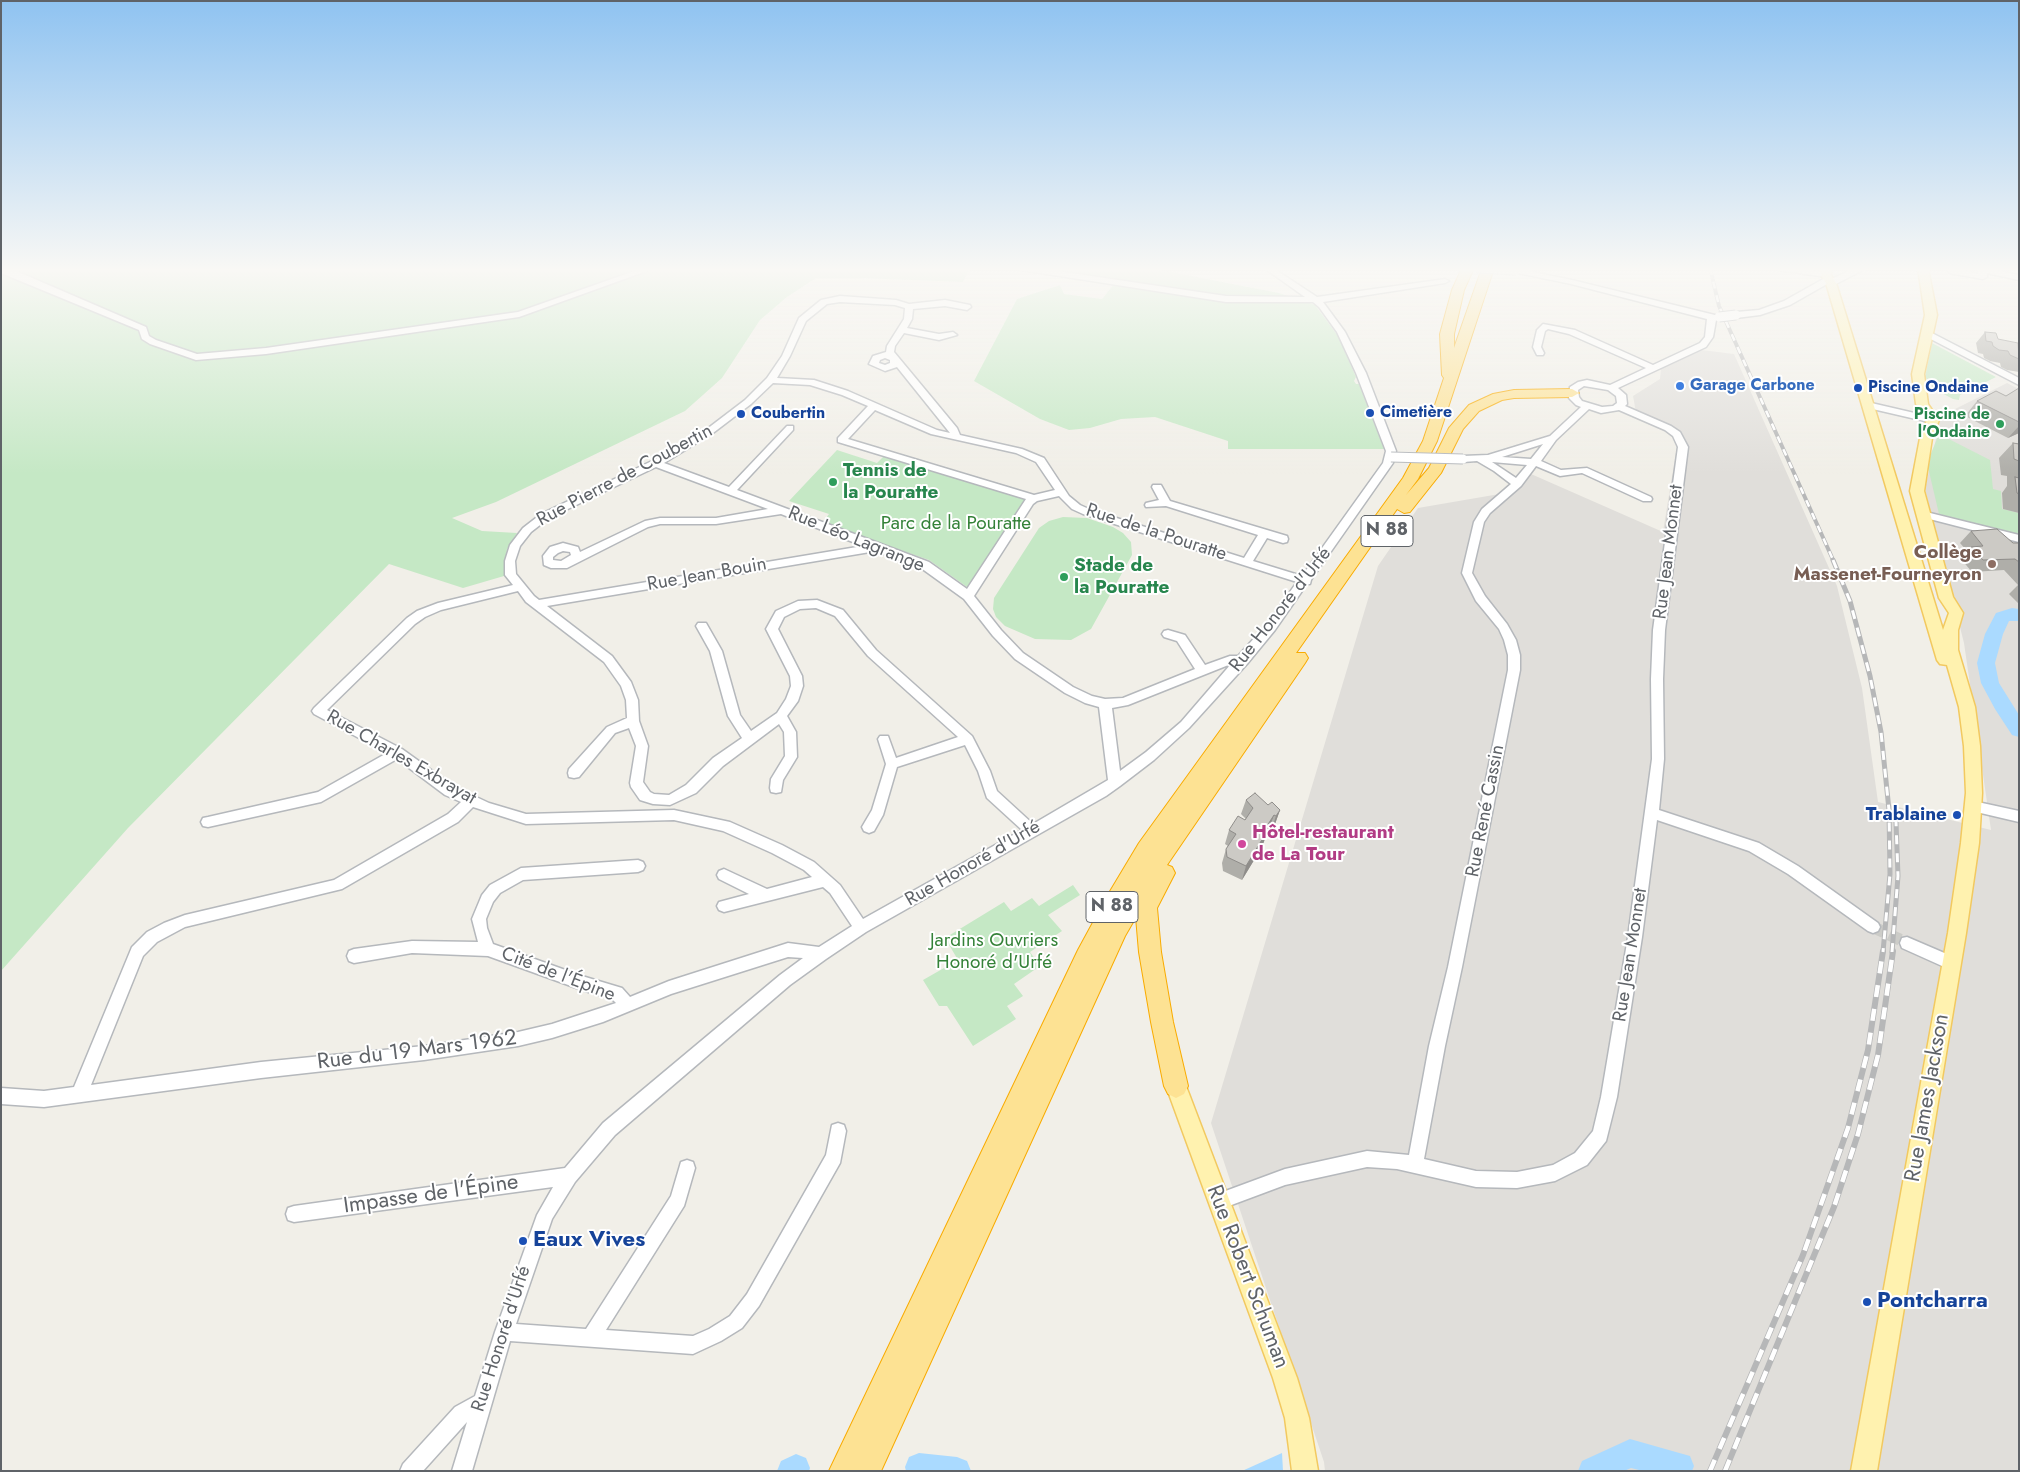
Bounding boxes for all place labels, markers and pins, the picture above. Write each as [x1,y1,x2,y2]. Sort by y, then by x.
place label: Garage Carbone [1690,376,1815,396]
place label: Piscine Ondaine [1868,378,1989,398]
marker: Garage Carbone [1674,380,1686,392]
marker: Piscine Ondaine [1852,382,1864,394]
place label: Cimetière [1380,403,1452,423]
place label: Coubertin [751,404,825,424]
place label: Piscine de l'Ondaine [1914,405,1990,443]
marker: Cimetière [1364,407,1376,419]
marker: Coubertin [735,408,747,420]
marker: Piscine de l'Ondaine [1994,418,2006,430]
place label: Tennis de la Pouratte [843,460,938,504]
marker: Tennis de la Pouratte [827,476,839,488]
place label: Collège Massenet-Fourneyron [1794,542,1982,586]
place label: Stade de la Pouratte [1074,555,1169,599]
marker: Collège Massenet-Fourneyron [1986,558,1998,570]
marker: Stade de la Pouratte [1058,571,1070,583]
place label: Trablaine [1866,804,1947,826]
marker: Trablaine [1951,809,1963,821]
place label: Hôtel-restaurant de La Tour [1252,822,1394,866]
marker: Hôtel-restaurant de La Tour [1236,838,1248,850]
place label: Eaux Vives [533,1228,645,1254]
marker: Eaux Vives [517,1235,529,1247]
place label: Pontcharra [1877,1289,1988,1315]
marker: Pontcharra [1861,1296,1873,1308]

